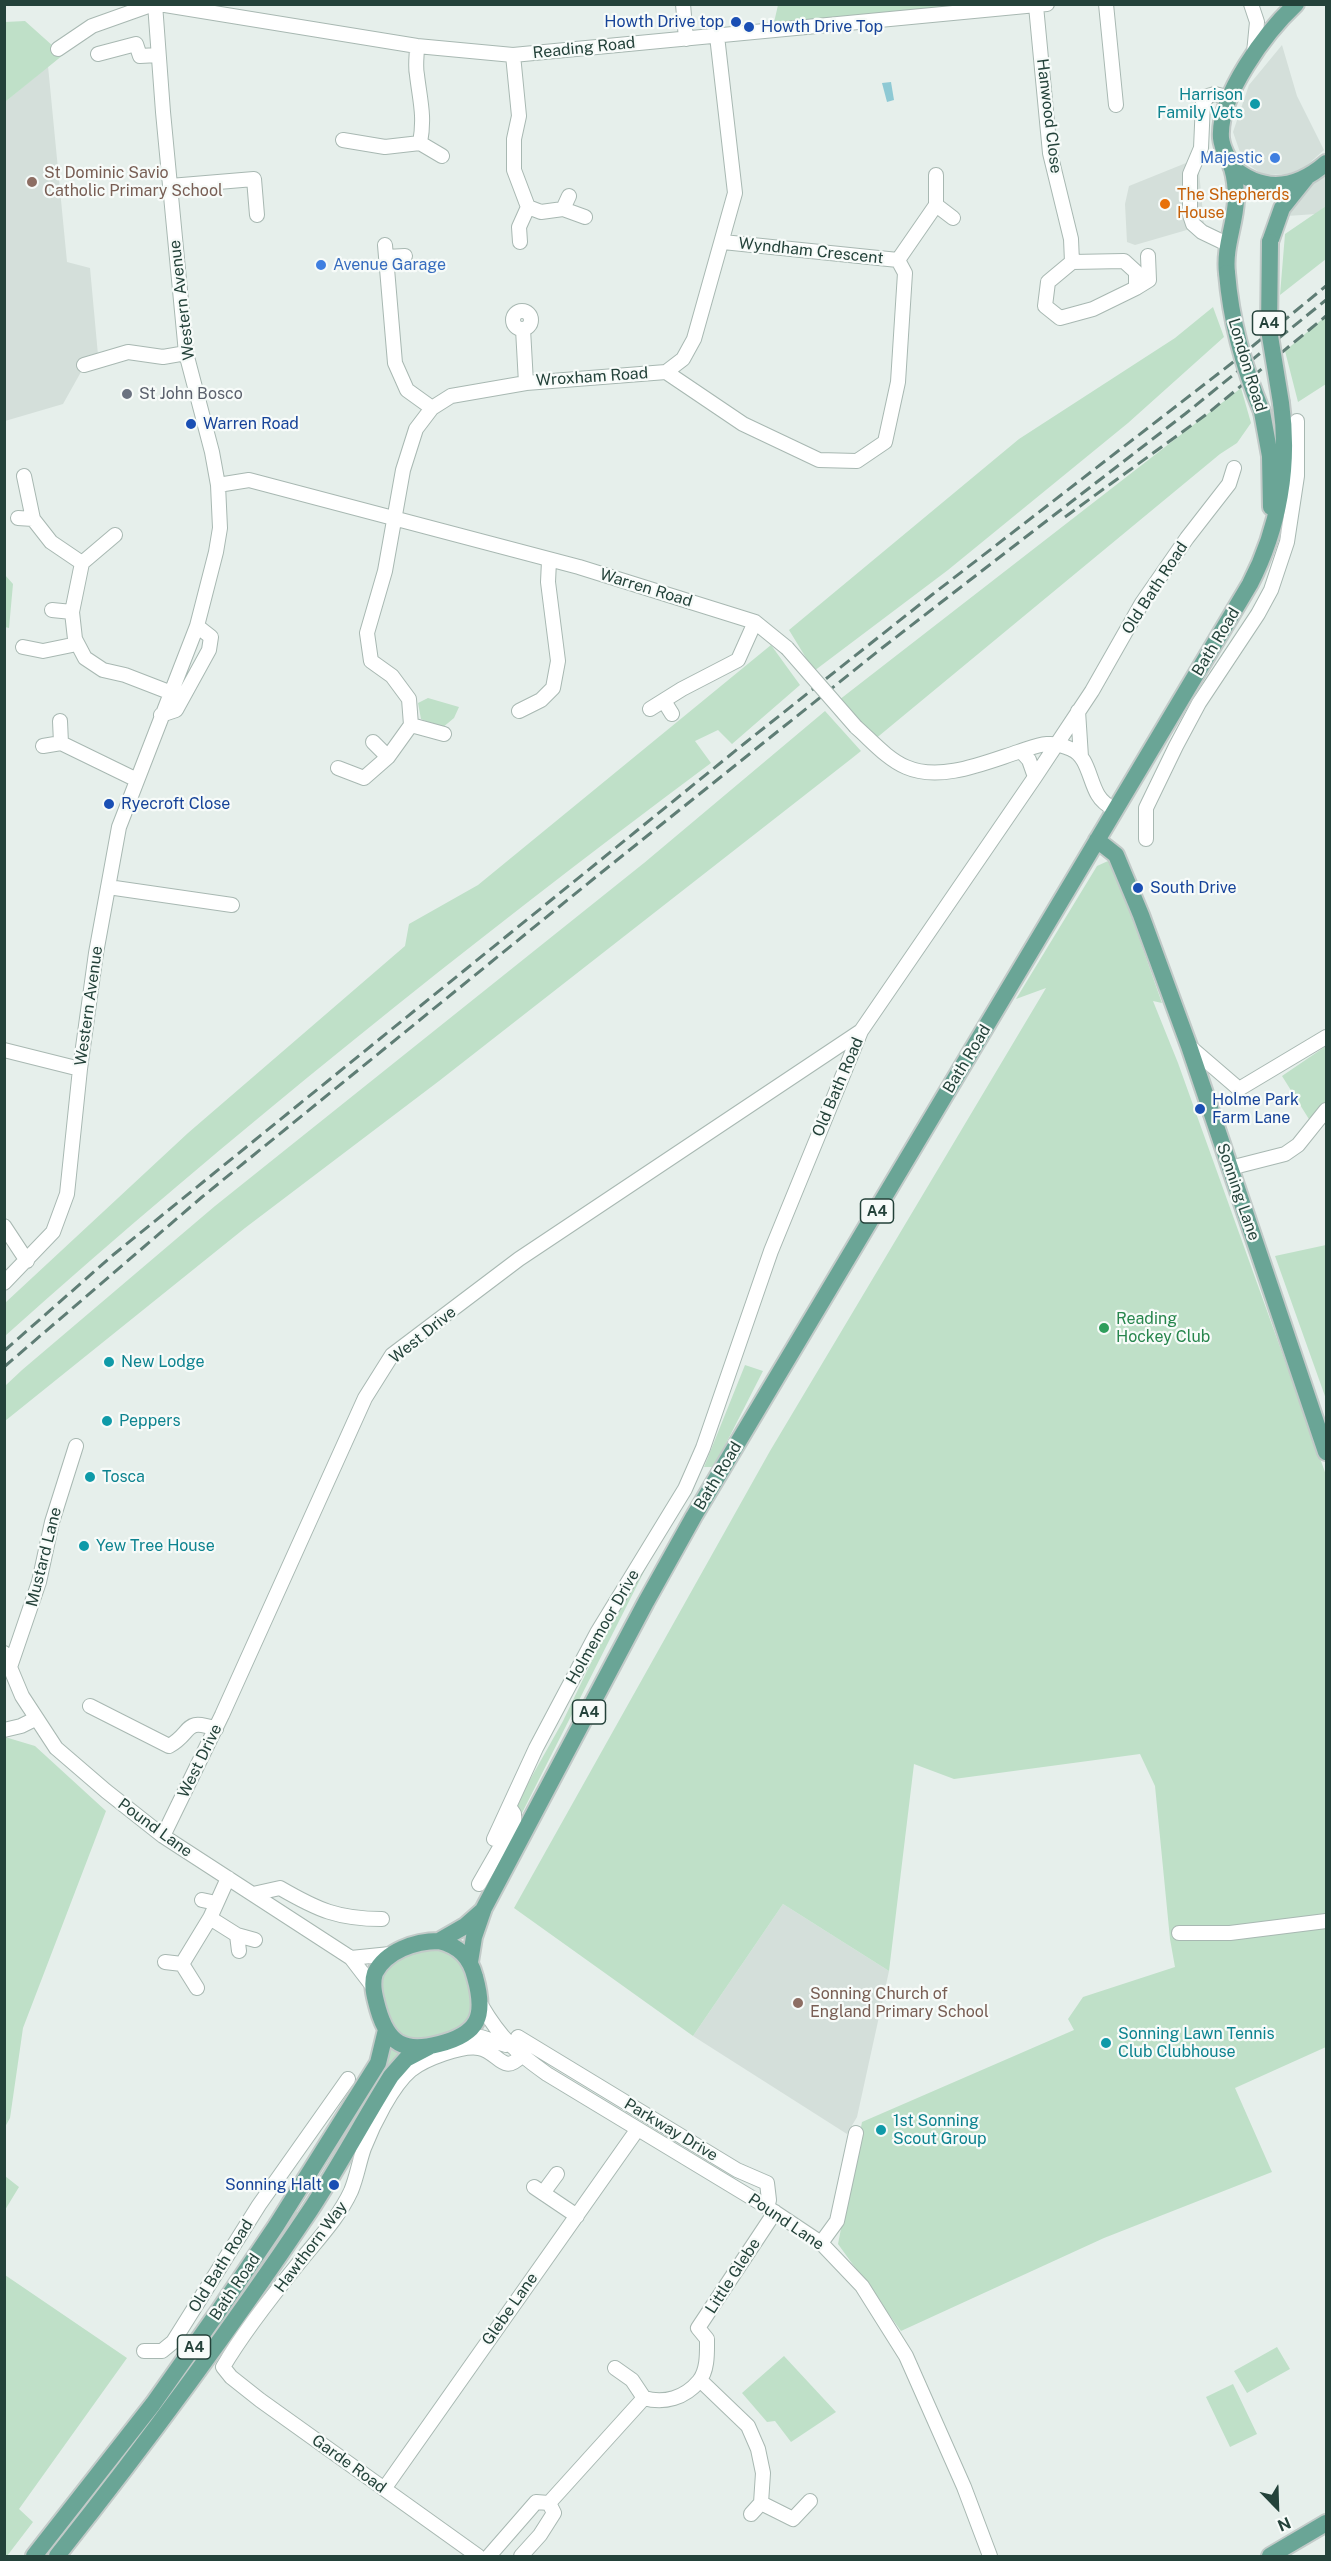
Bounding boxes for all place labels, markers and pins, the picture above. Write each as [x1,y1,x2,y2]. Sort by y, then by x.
place label: Howth Drive top [604,12,724,32]
marker: Howth Drive top [729,15,743,29]
place label: Howth Drive Top [761,17,883,37]
marker: Howth Drive Top [742,20,756,34]
place label: Harrison Family Vets [1157,85,1243,123]
marker: Harrison Family Vets [1248,97,1262,111]
place label: Majestic [1200,148,1263,168]
marker: Majestic [1268,151,1282,165]
place label: St Dominic Savio Catholic Primary School [44,163,223,201]
marker: St Dominic Savio Catholic Primary School [25,175,39,189]
place label: The Shepherds House [1177,185,1289,223]
marker: The Shepherds House [1158,197,1172,211]
place label: Avenue Garage [333,255,446,275]
marker: Avenue Garage [314,258,328,272]
place label: St John Bosco [139,384,243,404]
marker: St John Bosco [120,387,134,401]
place label: Warren Road [203,414,299,434]
marker: Warren Road [184,417,198,431]
place label: Ryecroft Close [121,794,230,814]
marker: Ryecroft Close [102,797,116,811]
place label: South Drive [1150,878,1237,898]
marker: South Drive [1131,881,1145,895]
place label: Holme Park Farm Lane [1212,1090,1299,1128]
marker: Holme Park Farm Lane [1193,1102,1207,1116]
place label: Reading Hockey Club [1116,1309,1210,1347]
marker: Reading Hockey Club [1097,1321,1111,1335]
place label: New Lodge [121,1352,205,1372]
marker: New Lodge [102,1355,116,1369]
place label: Peppers [119,1411,181,1431]
marker: Peppers [100,1414,114,1428]
place label: Tosca [102,1467,145,1487]
marker: Tosca [83,1470,97,1484]
place label: Yew Tree House [96,1536,215,1556]
marker: Yew Tree House [77,1539,91,1553]
place label: Sonning Church of England Primary School [810,1984,989,2022]
marker: Sonning Church of England Primary School [791,1996,805,2010]
place label: Sonning Lawn Tennis Club Clubhouse [1118,2024,1275,2062]
marker: Sonning Lawn Tennis Club Clubhouse [1099,2036,1113,2050]
place label: 1st Sonning Scout Group [893,2111,987,2149]
marker: 1st Sonning Scout Group [874,2123,888,2137]
place label: Sonning Halt [225,2175,322,2195]
marker: Sonning Halt [327,2178,341,2192]

